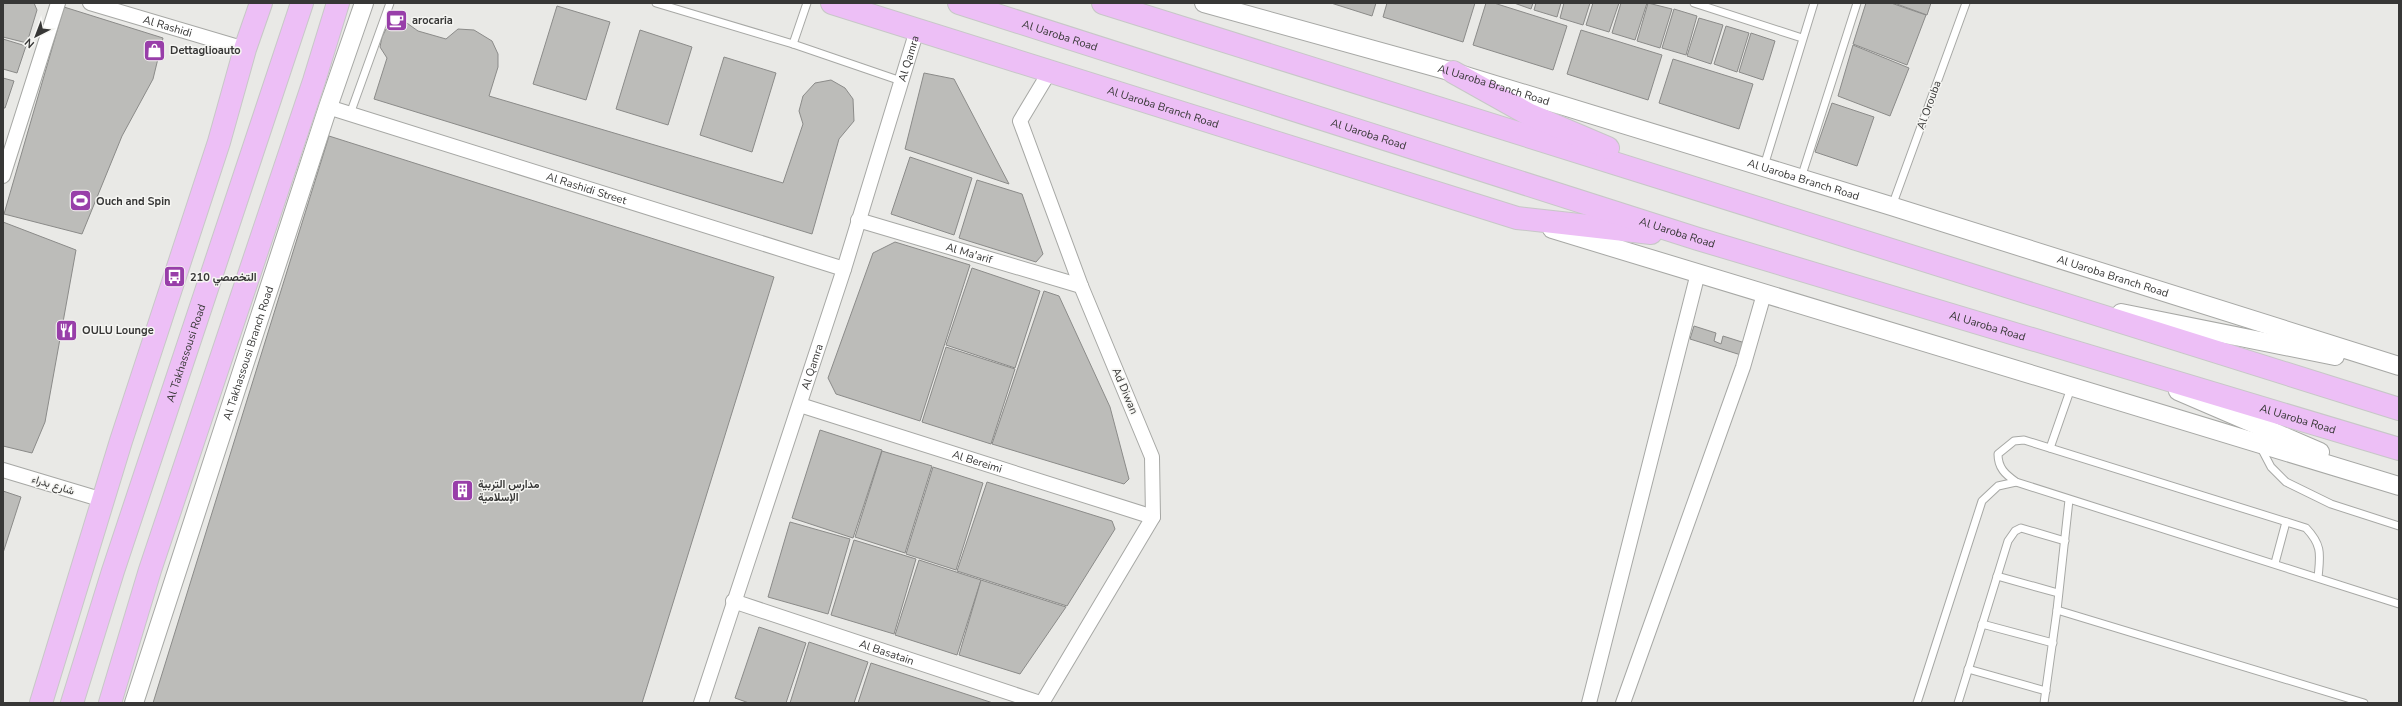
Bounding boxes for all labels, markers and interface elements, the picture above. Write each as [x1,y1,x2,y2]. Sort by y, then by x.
cafe icon: arocaria [383,7,409,33]
street label: Al Rashidi [141,12,194,40]
place label: arocaria [412,13,453,28]
north arrow [16,16,56,56]
street label: Al Uaroba Road [1020,16,1100,54]
street label: Al Qamra [894,33,922,83]
text: N [22,35,38,51]
shop icon: Dettaglioauto [141,37,167,63]
place label: Dettaglioauto [170,43,241,58]
street label: Al Uaroba Branch Road [1436,61,1552,109]
street label: Al Orouba [1913,78,1945,131]
street label: Al Uaroba Branch Road [1105,82,1221,131]
street label: Al Uaroba Road [1329,115,1408,153]
street label: Al Uaroba Branch Road [1746,155,1861,203]
street label: Al Rashidi Street [545,169,629,208]
sports icon: Ouch and Spin [67,188,93,214]
place label: Ouch and Spin [96,194,170,209]
street label: Al Uaroba Road [1637,213,1717,251]
street label: Al Ma'arif [944,239,995,267]
street label: Al Uaroba Branch Road [2055,251,2171,300]
bus stop icon: التخصصي 210 [162,264,188,290]
place label: التخصصي 210 [190,270,257,286]
street label: Al Takhassousi Branch Road [219,284,277,422]
street label: Al Takhassousi Road [162,302,209,404]
street label: Al Uaroba Road [1948,307,2027,344]
restaurant icon: OULU Lounge [53,317,79,343]
place label: OULU Lounge [82,323,154,338]
street label: Al Qamra [797,342,826,392]
street label: Ad Diwan [1108,365,1142,417]
street label: Al Uaroba Road [2258,400,2338,437]
street label: Al Bereimi [950,446,1004,476]
street label: شارع بدراء [30,471,77,499]
building icon: مدارس التربية الإسلامية [450,477,476,503]
place label: مدارس التربية الإسلامية [478,477,540,505]
street label: Al Basatain [857,636,916,668]

